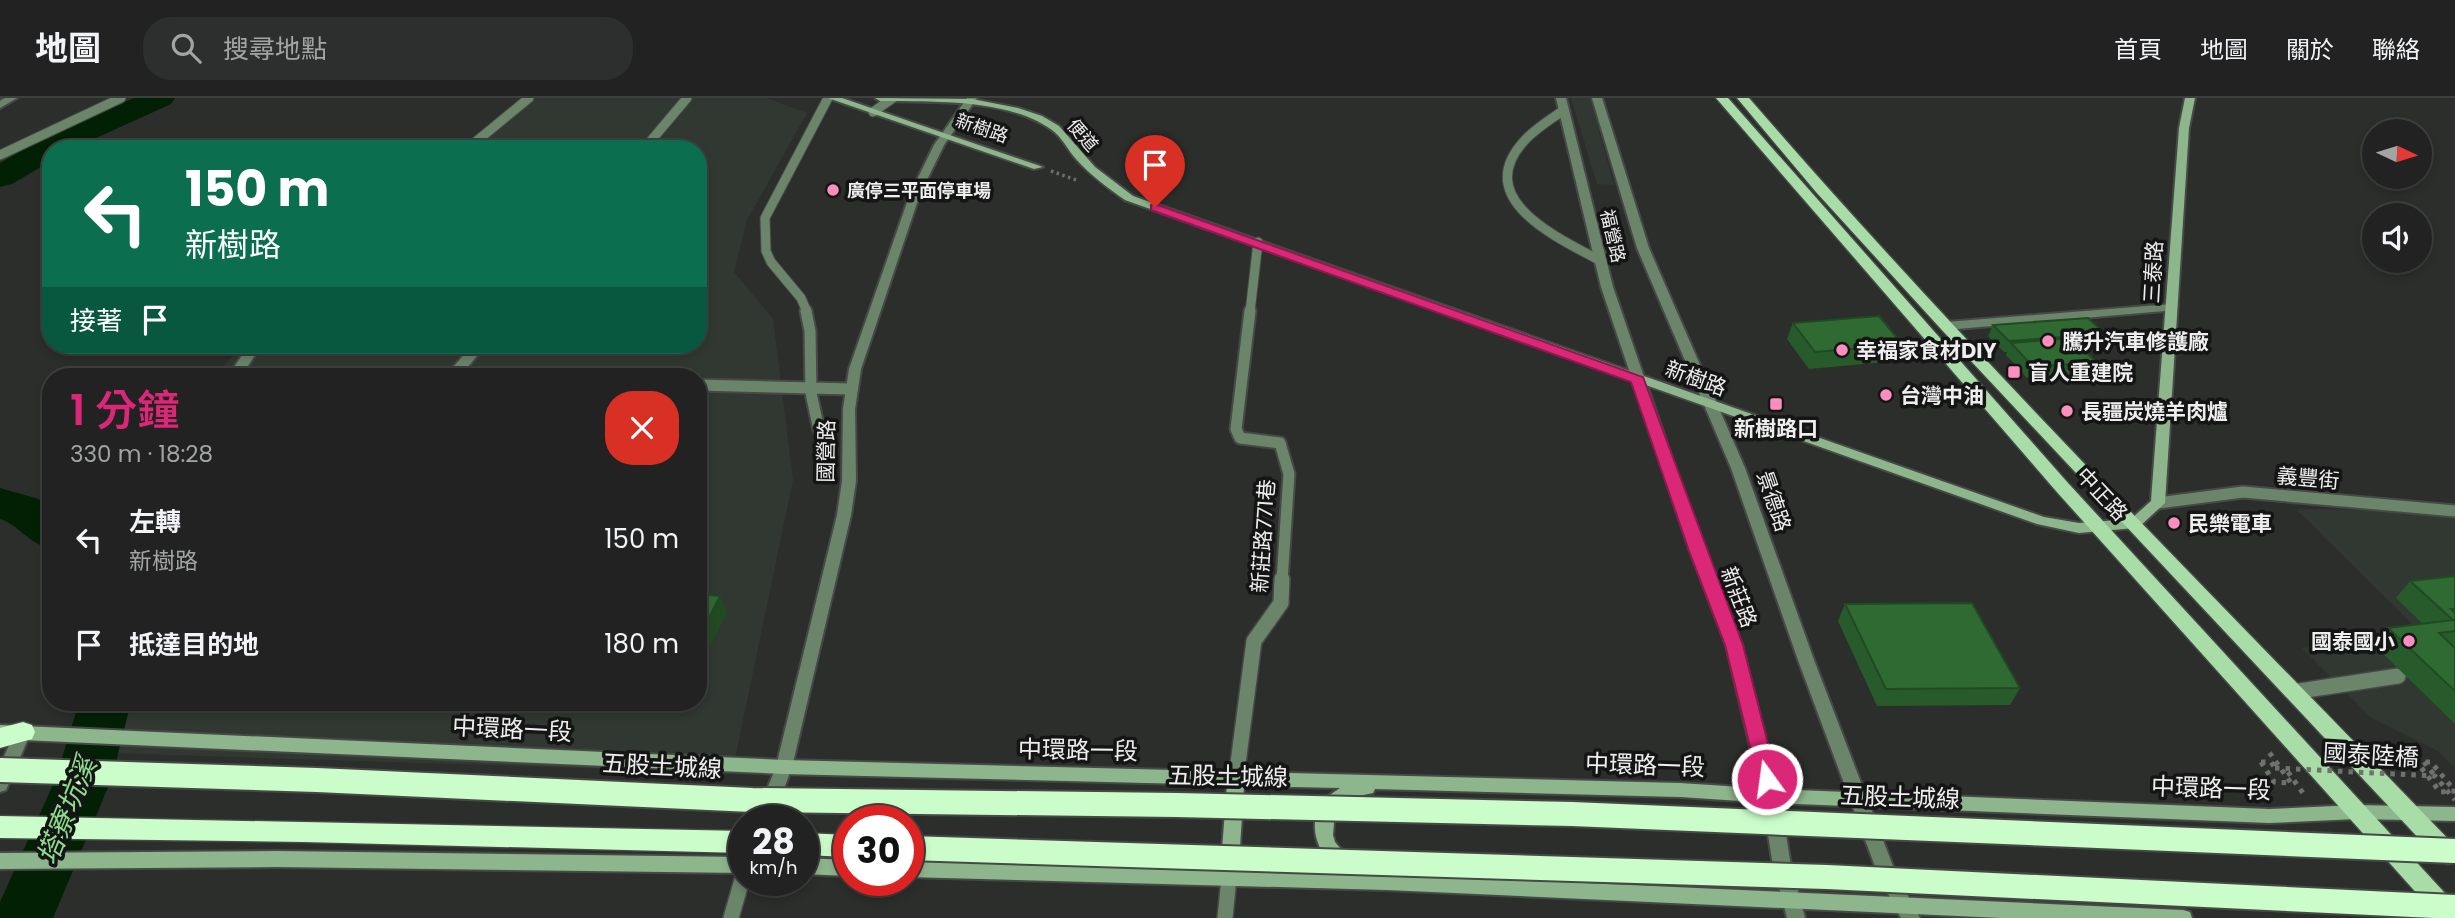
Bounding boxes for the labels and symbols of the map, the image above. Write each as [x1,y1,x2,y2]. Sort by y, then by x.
street label: 新樹路 [952,107,1012,149]
street label: 便道 [1062,113,1104,157]
north arrow [2362,119,2432,189]
pin [1125,135,1185,207]
place label: 廣停三平面停車場 [847,178,991,203]
marker: 廣停三平面停車場 [825,182,841,198]
street label: 福營路 [1595,207,1631,265]
street label: 三泰路 [2137,240,2169,304]
place label: 騰升汽車修護廠 [2062,327,2209,356]
marker: 騰升汽車修護廠 [2040,333,2056,349]
place label: 幸福家食材DIY [1856,336,1997,365]
marker: 幸福家食材DIY [1834,342,1850,358]
street label: 新樹路 [1661,354,1731,402]
place label: 盲人重建院 [2028,358,2133,387]
marker: 盲人重建院 [2006,364,2022,380]
place label: 台灣中油 [1900,381,1984,410]
marker: 台灣中油 [1878,387,1894,403]
marker: 新樹路口 [1768,396,1784,412]
place label: 長疆炭燒羊肉爐 [2081,397,2228,426]
marker: 長疆炭燒羊肉爐 [2059,403,2075,419]
place label: 新樹路口 [1734,414,1818,443]
street label: 國營路 [811,419,841,483]
street label: 中正路 [2070,461,2134,527]
street label: 義豐街 [2275,461,2341,495]
street label: 景德路 [1750,466,1798,536]
street label: 新莊路771巷 [1245,478,1281,594]
place label: 民樂電車 [2188,509,2272,538]
marker: 民樂電車 [2166,515,2182,531]
street label: 新莊路 [1714,562,1764,632]
place label: 國泰國小 [2311,627,2395,656]
marker: 國泰國小 [2401,633,2417,649]
street label: 中環路一段 [451,709,573,749]
street label: 中環路一段 [1018,732,1138,768]
street label: 國泰陸橋 [2322,736,2420,774]
position arrow [1730,742,1804,816]
street label: 五股土城線 [601,746,723,786]
street label: 中環路一段 [1584,746,1706,784]
water label: 塔寮坑溪 [28,748,108,870]
street label: 五股土城線 [1168,758,1288,794]
street label: 中環路一段 [2150,769,2272,807]
street label: 五股土城線 [1839,778,1961,816]
speed limit sign: 30 [833,805,924,896]

